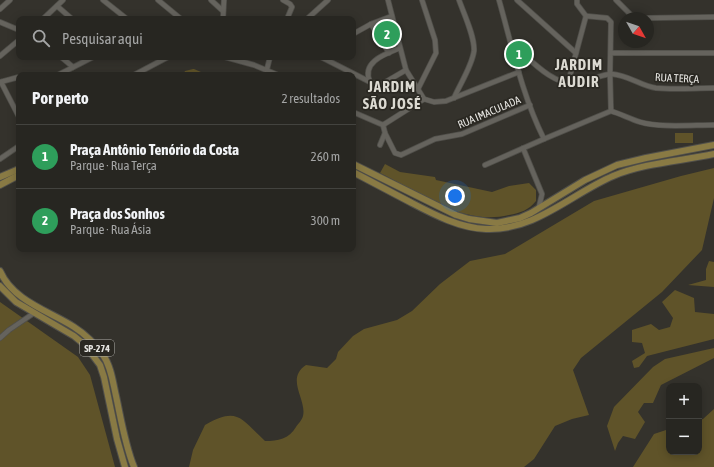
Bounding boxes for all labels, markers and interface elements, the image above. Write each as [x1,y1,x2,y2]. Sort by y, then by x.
north arrow [618,12,654,48]
search box [16,16,356,60]
pin: 2 [374,19,400,49]
icon: search [30,27,52,49]
text: Pesquisar aqui [62,30,143,47]
pin: 1 [506,39,532,69]
district label: JARDIM AUDIR [554,56,603,90]
street label: RUA TERÇA [655,71,700,85]
district label: JARDIM SÃO JOSÉ [363,78,421,112]
text: Por perto [32,88,89,108]
text: 2 resultados [281,91,340,106]
street label: RUA IMACULADA [456,93,523,131]
text: Praça Antônio Tenório da Costa [70,141,239,158]
text: 1 [42,149,48,164]
text: 260 m [311,149,340,164]
text: Parque · Rua Terça [70,158,157,173]
your location [445,186,465,206]
text: Praça dos Sonhos [70,205,165,222]
text: 2 [42,213,48,228]
text: 300 m [311,213,340,228]
text: Parque · Rua Ásia [70,222,151,237]
road number: SP-274 [80,340,114,356]
map controls [666,383,702,455]
button: + [666,383,702,419]
button: − [666,419,702,455]

